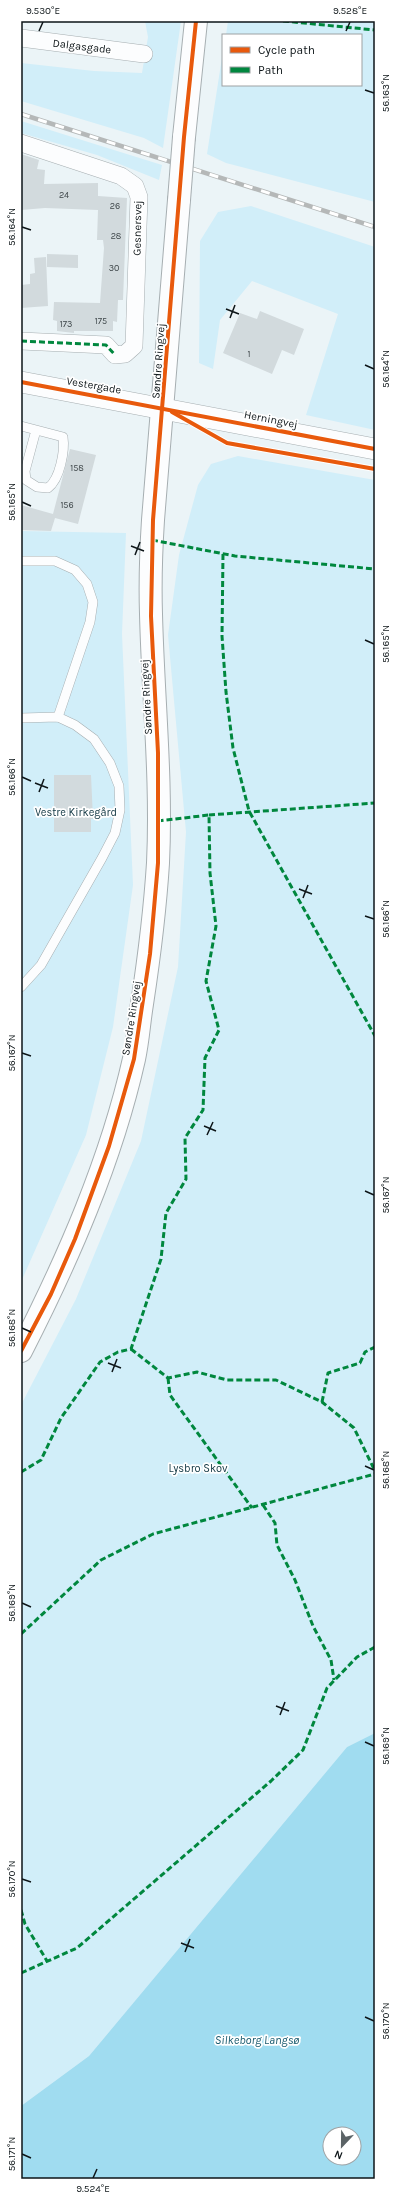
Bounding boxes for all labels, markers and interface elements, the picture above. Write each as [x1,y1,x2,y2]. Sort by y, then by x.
text: 9.530°E [26,5,60,17]
text: 9.528°E [333,5,367,17]
legend [222,34,362,86]
street label: Dalgasgade [52,36,112,57]
text: Cycle path [258,43,315,57]
text: Path [258,63,283,77]
text: 56.163°N [380,74,392,112]
house number: 24 [59,190,69,200]
street label: Gesnersvej [131,200,144,256]
house number: 26 [110,201,120,211]
text: 56.164°N [6,208,18,246]
house number: 28 [111,231,122,241]
house number: 30 [109,263,119,273]
house number: 175 [95,316,107,326]
house number: 173 [60,319,72,329]
street label: Søndre Ringvej [149,323,168,399]
house number: 1 [248,349,251,359]
text: 56.164°N [380,350,392,388]
street label: Vestergade [66,374,123,397]
street label: Herningvej [243,408,299,431]
house number: 158 [70,463,84,473]
text: 56.165°N [6,483,18,521]
house number: 156 [60,500,74,510]
text: 56.165°N [380,625,392,663]
street label: Søndre Ringvej [138,659,155,735]
text: 56.166°N [6,758,18,796]
park label: Vestre Kirkegård [35,806,117,819]
text: 56.166°N [380,900,392,938]
street label: Søndre Ringvej [119,980,144,1056]
text: 56.167°N [6,1034,18,1072]
text: 56.167°N [380,1176,392,1214]
text: 56.168°N [6,1309,18,1347]
text: 56.168°N [380,1451,392,1489]
park label: Lysbro Skov [168,1462,228,1475]
text: 56.169°N [6,1584,18,1622]
text: 56.169°N [380,1727,392,1765]
text: 56.170°N [6,1860,18,1898]
text: 56.170°N [380,2002,392,2040]
water label: Silkeborg Langsø [215,2033,300,2047]
north arrow [322,2126,362,2166]
text: 56.171°N [6,2137,18,2171]
text: N [332,2147,345,2162]
text: 9.524°E [76,2183,110,2195]

